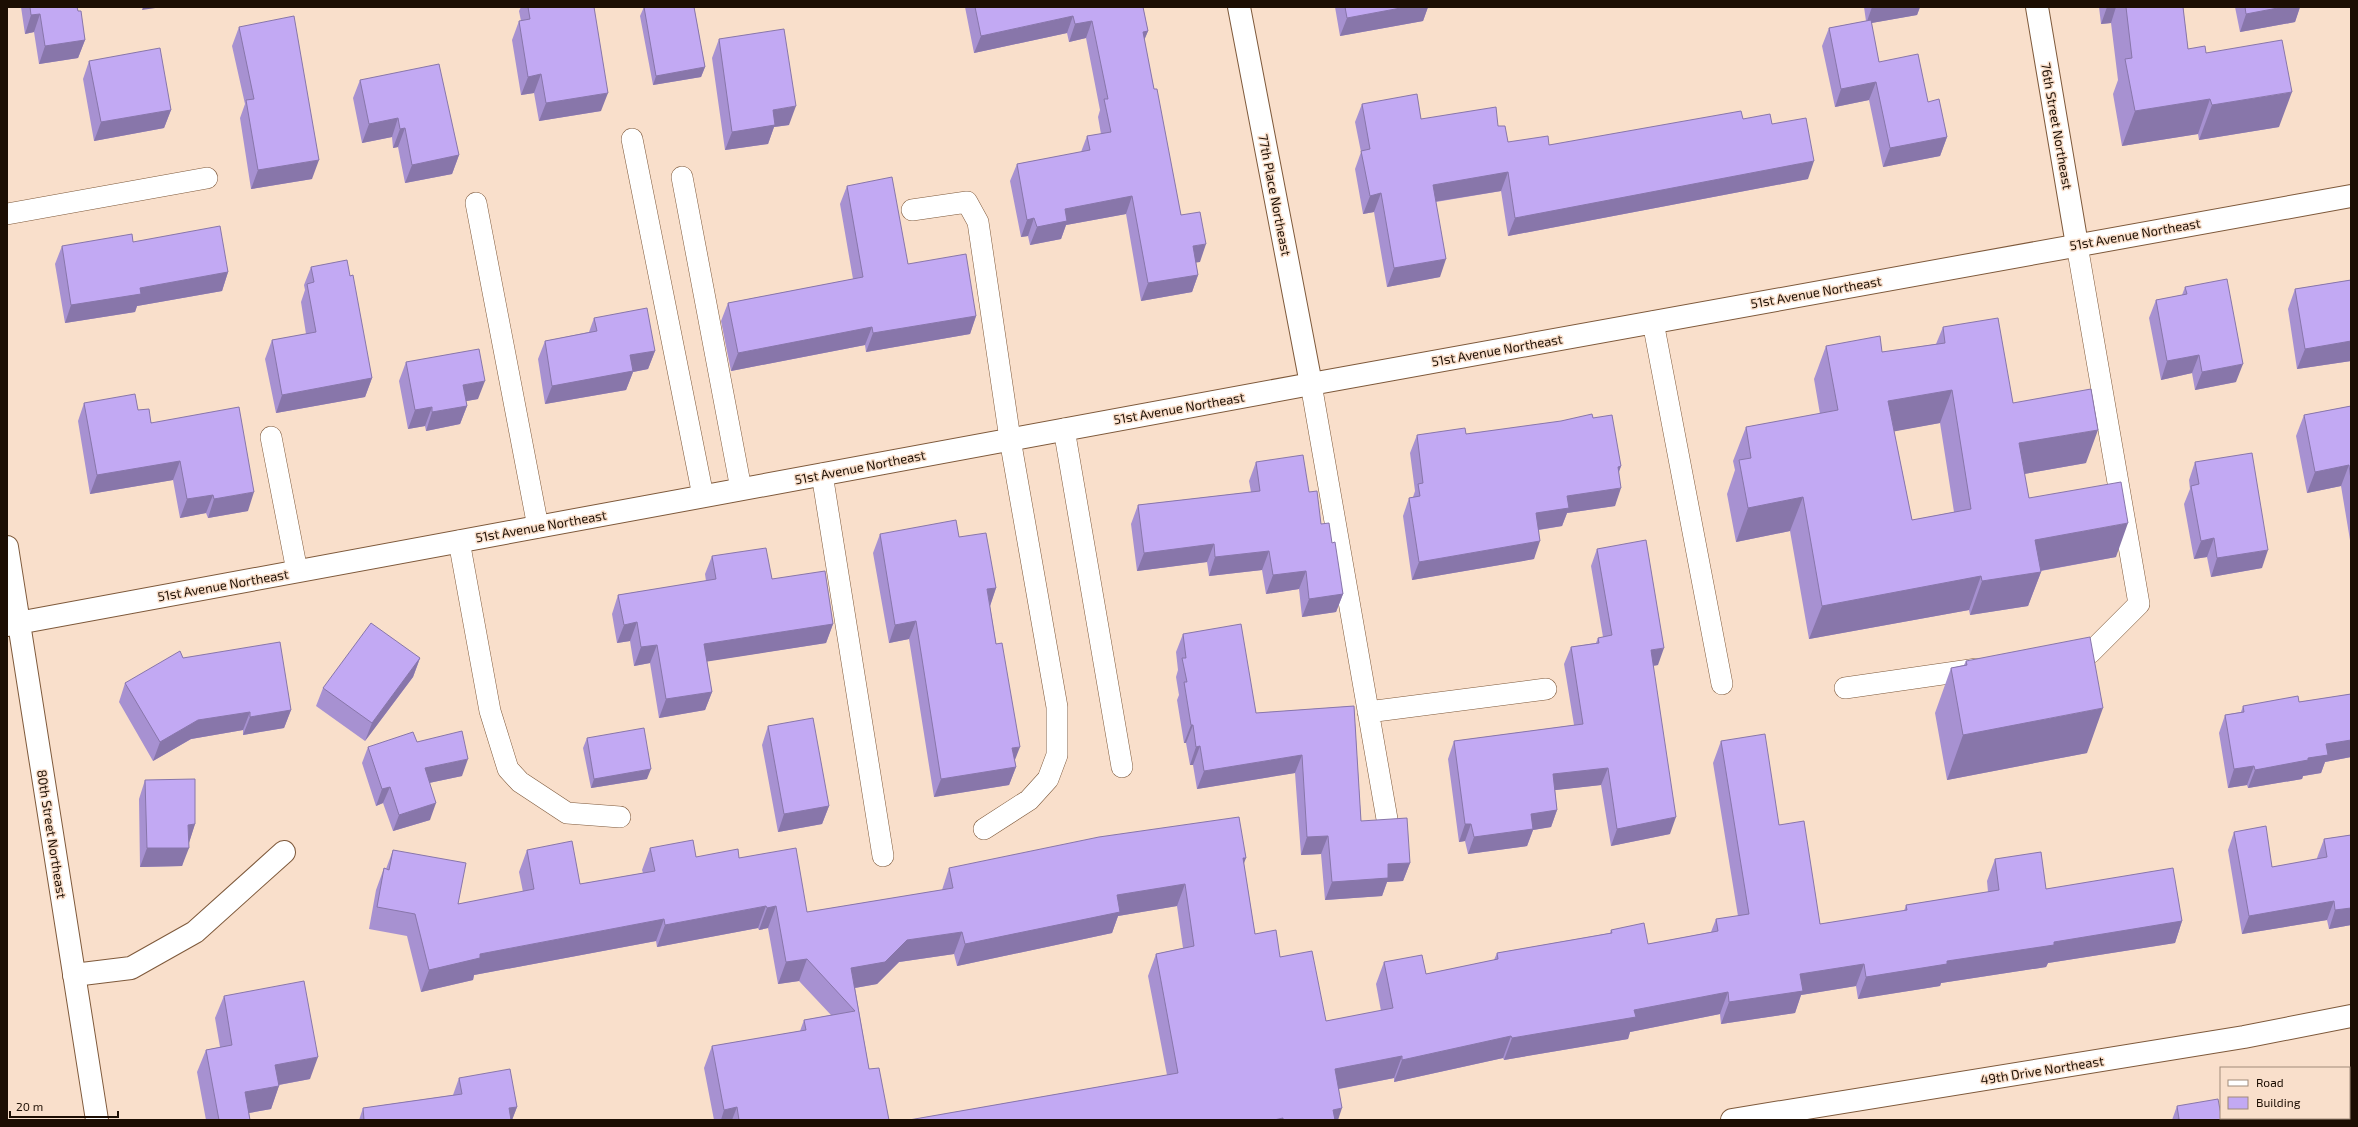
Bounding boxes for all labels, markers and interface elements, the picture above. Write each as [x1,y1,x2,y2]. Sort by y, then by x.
street label: 76th Street Northeast [2038,61,2076,191]
street label: 77th Place Northeast [1255,133,1295,257]
street label: 51st Avenue Northeast [2068,215,2202,253]
street label: 51st Avenue Northeast [1749,273,1883,311]
street label: 51st Avenue Northeast [1430,331,1564,369]
street label: 51st Avenue Northeast [1112,389,1246,427]
street label: 51st Avenue Northeast [793,446,927,488]
street label: 51st Avenue Northeast [474,507,608,545]
street label: 51st Avenue Northeast [156,566,290,604]
street label: 80th Street Northeast [34,768,70,900]
street label: 49th Drive Northeast [1979,1052,2105,1088]
legend [2220,1067,2350,1119]
text: Road [2256,1075,2284,1089]
scale bar [10,1093,118,1119]
text: Building [2256,1095,2301,1109]
text: 20 m [16,1099,43,1113]

